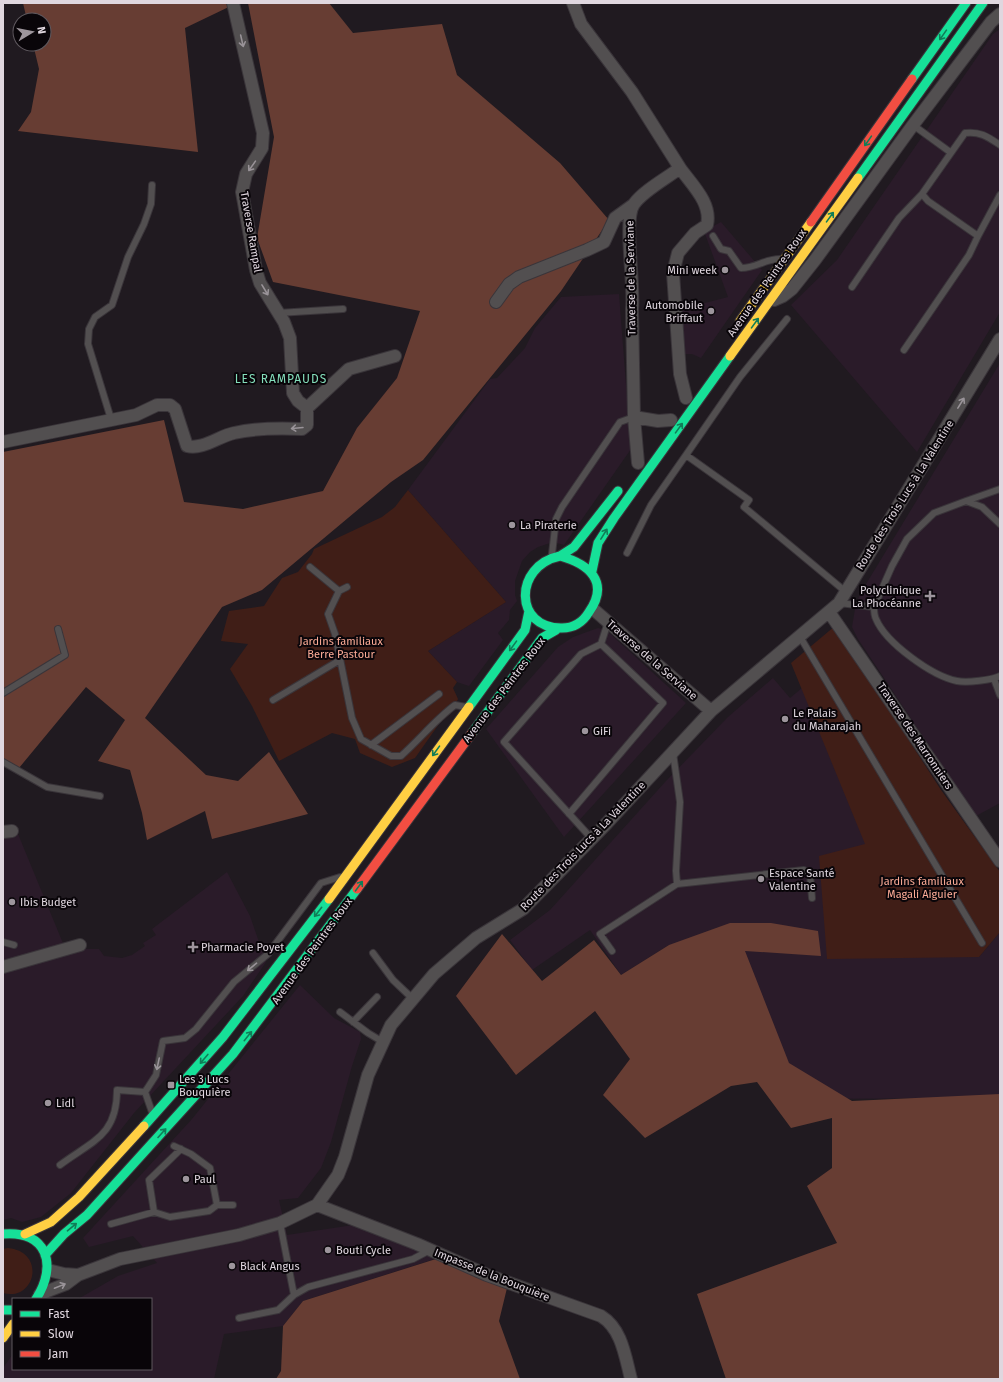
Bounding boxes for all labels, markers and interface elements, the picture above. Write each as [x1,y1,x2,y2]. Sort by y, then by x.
north arrow [12,12,52,52]
text: N [34,26,48,35]
one-way arrow [939,29,947,40]
one-way arrow [239,34,246,47]
one-way arrow [864,135,872,146]
one-way arrow [248,160,256,171]
street label: Traverse Rampal [237,190,265,274]
one-way arrow [826,212,834,223]
street label: Traverse de la Serviane [623,220,639,336]
street label: Avenue des Peintres Roux [725,226,809,339]
place label: Mini week [667,264,717,277]
marker: Mini week [720,265,730,275]
one-way arrow [261,284,269,296]
place label: Automobile Briffaut [645,299,703,325]
marker: Automobile Briffaut [706,306,716,316]
one-way arrow [750,317,759,328]
district label: LES RAMPAUDS [235,372,327,386]
one-way arrow [957,398,965,409]
street label: Route des Trois Lucs à La Valentine [853,418,957,572]
one-way arrow [675,423,683,434]
one-way arrow [290,425,303,432]
place label: La Piraterie [520,519,577,532]
marker: La Piraterie [507,520,517,530]
one-way arrow [600,528,608,540]
place label: Polyclinique La Phocéanne [852,584,921,610]
marker: Polyclinique La Phocéanne [924,590,936,602]
street label: Traverse de la Serviane [604,617,700,703]
street label: Avenue des Peintres Roux [460,634,548,745]
park label: Jardins familiaux Berre Pastour [299,635,383,661]
one-way arrow [509,640,517,651]
street label: Traverse des Marronniers [875,680,955,792]
place label: Le Palais du Maharajah [793,707,861,733]
marker: Le Palais du Maharajah [780,714,790,724]
place label: GiFi [593,725,611,738]
marker: GiFi [580,726,590,736]
one-way arrow [432,745,440,756]
street label: Route des Trois Lucs à La Valentine [518,779,648,913]
place label: Espace Santé Valentine [769,867,835,893]
marker: Espace Santé Valentine [756,874,766,884]
park label: Jardins familiaux Magali Aiguier [880,875,964,901]
one-way arrow [355,881,363,892]
street label: Avenue des Peintres Roux [269,895,355,1007]
place label: Ibis Budget [20,896,76,909]
marker: Ibis Budget [7,897,17,907]
one-way arrow [314,907,323,918]
place label: Pharmacie Poyet [201,941,284,954]
marker: Pharmacie Poyet [188,942,198,952]
one-way arrow [246,963,257,972]
one-way arrow [243,1030,252,1041]
one-way arrow [199,1054,208,1064]
one-way arrow [153,1057,161,1070]
place label: Les 3 Lucs Bouquière [179,1073,231,1099]
marker: Les 3 Lucs Bouquière [166,1080,176,1090]
place label: Lidl [56,1097,74,1110]
marker: Lidl [43,1098,53,1108]
one-way arrow [157,1128,167,1138]
place label: Paul [194,1173,215,1186]
marker: Paul [181,1174,191,1184]
one-way arrow [67,1223,78,1232]
place label: Bouti Cycle [336,1244,391,1257]
marker: Bouti Cycle [323,1245,333,1255]
street label: Impasse de la Bouquière [432,1246,552,1304]
place label: Black Angus [240,1260,300,1273]
marker: Black Angus [227,1261,237,1271]
one-way arrow [54,1282,66,1290]
legend [12,1298,152,1370]
text: Fast [48,1307,70,1321]
text: Slow [48,1327,74,1341]
text: Jam [48,1347,68,1361]

